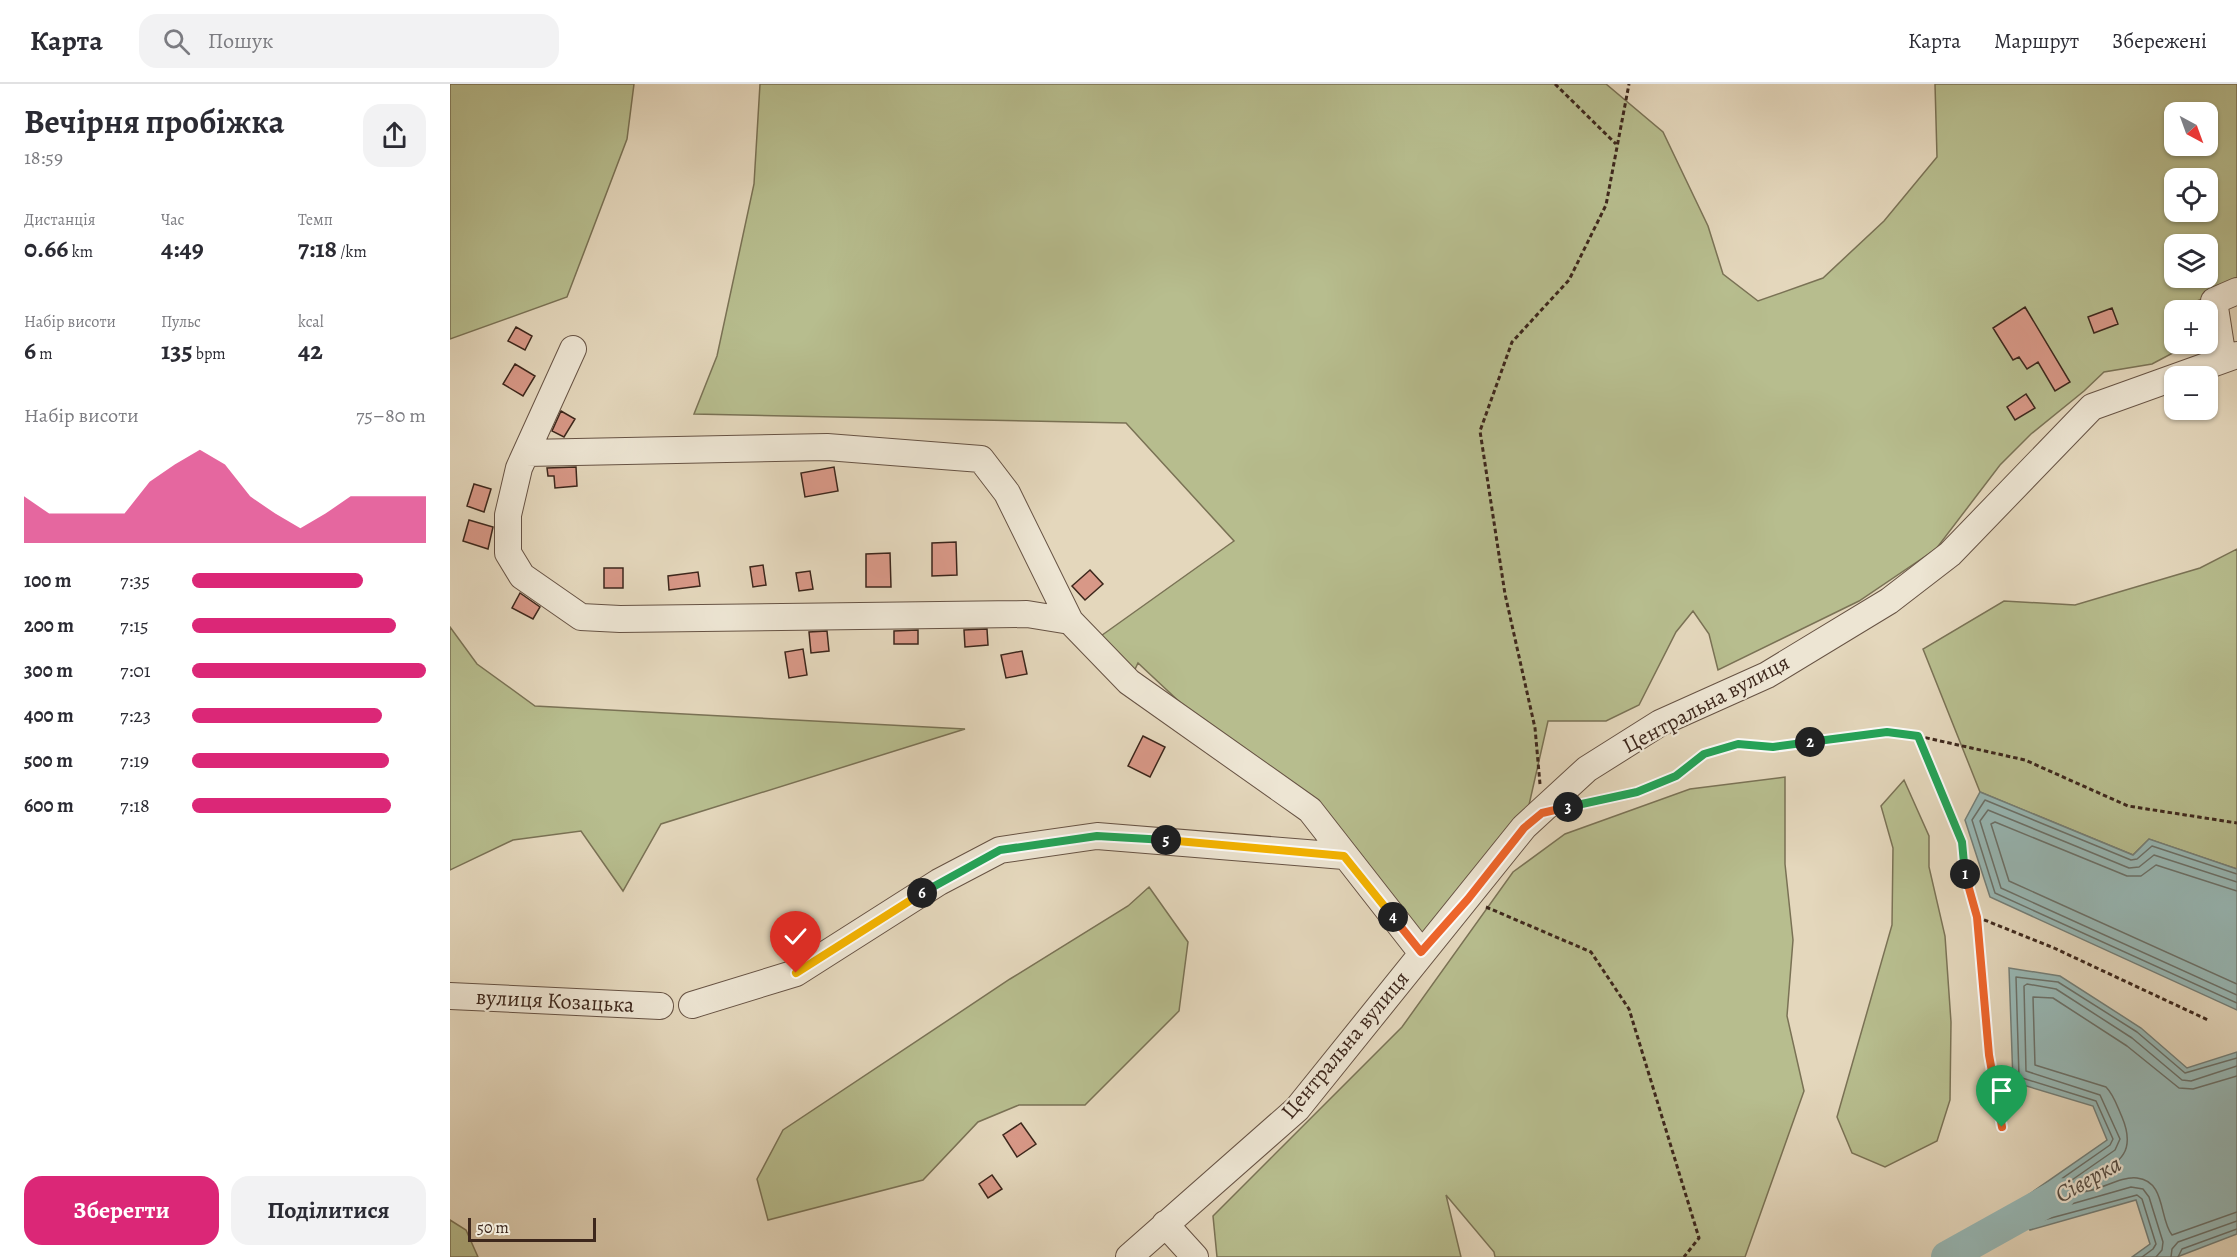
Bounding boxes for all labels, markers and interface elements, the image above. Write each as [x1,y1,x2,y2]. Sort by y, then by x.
search box [139,14,559,68]
text: Карта [30,22,103,60]
icon: search [160,25,193,58]
text: Пошук [208,26,273,56]
text: Карта [1908,27,1961,55]
text: Маршрут [1994,27,2079,55]
text: Збережені [2112,27,2207,55]
text: Вечірня пробіжка [24,99,284,144]
north arrow [2164,102,2218,156]
map controls [2164,102,2218,420]
button: share [363,104,426,167]
text: 18:59 [24,144,63,171]
button: locate [2164,168,2218,222]
text: Дистанція [24,209,95,231]
text: Час [161,209,185,231]
text: Темп [298,209,333,231]
text: 0.66 [24,231,69,266]
text: 4:49 [161,231,204,266]
text: 7:18 [298,231,337,266]
button: layers [2164,234,2218,288]
text: km [69,241,93,263]
text: /km [337,241,367,263]
button: + [2164,300,2218,354]
text: Набір висоти [24,311,116,333]
text: Пульс [161,311,201,333]
text: kcal [298,311,324,333]
text: 6 [24,333,36,368]
text: 135 [161,333,193,368]
text: 42 [298,333,323,368]
text: m [36,343,53,365]
text: bpm [193,343,226,365]
button: − [2164,366,2218,420]
text: Набір висоти [24,402,139,429]
text: 75–80 m [356,402,426,429]
text: 100 m [24,567,72,594]
text: 7:35 [120,567,150,594]
text: 200 m [24,612,74,639]
text: 7:15 [120,612,149,639]
street label: Центральна вулиця [1617,647,1795,761]
text: 300 m [24,657,73,684]
text: 7:01 [120,657,151,684]
text: 400 m [24,702,74,729]
text: 7:23 [120,702,151,729]
pin: 2 [1795,727,1825,757]
text: 2 [1806,731,1814,753]
text: 500 m [24,747,73,774]
text: 7:19 [120,747,149,774]
text: 600 m [24,792,74,819]
text: 7:18 [120,792,150,819]
pin: 3 [1553,792,1583,822]
text: 3 [1565,796,1571,818]
pin: 5 [1151,825,1181,855]
text: 5 [1163,829,1169,851]
pin: 1 [1950,859,1980,889]
text: 1 [1962,863,1968,885]
pin: 6 [907,878,937,908]
text: 6 [918,882,926,904]
pin: 4 [1378,902,1408,932]
text: 4 [1389,906,1397,928]
pin [770,911,821,973]
icon: check [779,920,812,953]
street label: Центральна вулиця [1274,965,1416,1125]
street label: вулиця Козацька [475,982,636,1020]
pin [1976,1065,2027,1127]
icon: arrive [1985,1074,2018,1107]
water label: Сіверка [2049,1148,2127,1210]
button: Зберегти [24,1176,219,1245]
button: Поділитися [231,1176,426,1245]
scale bar [468,1215,596,1242]
text: 50 m [477,1217,509,1239]

